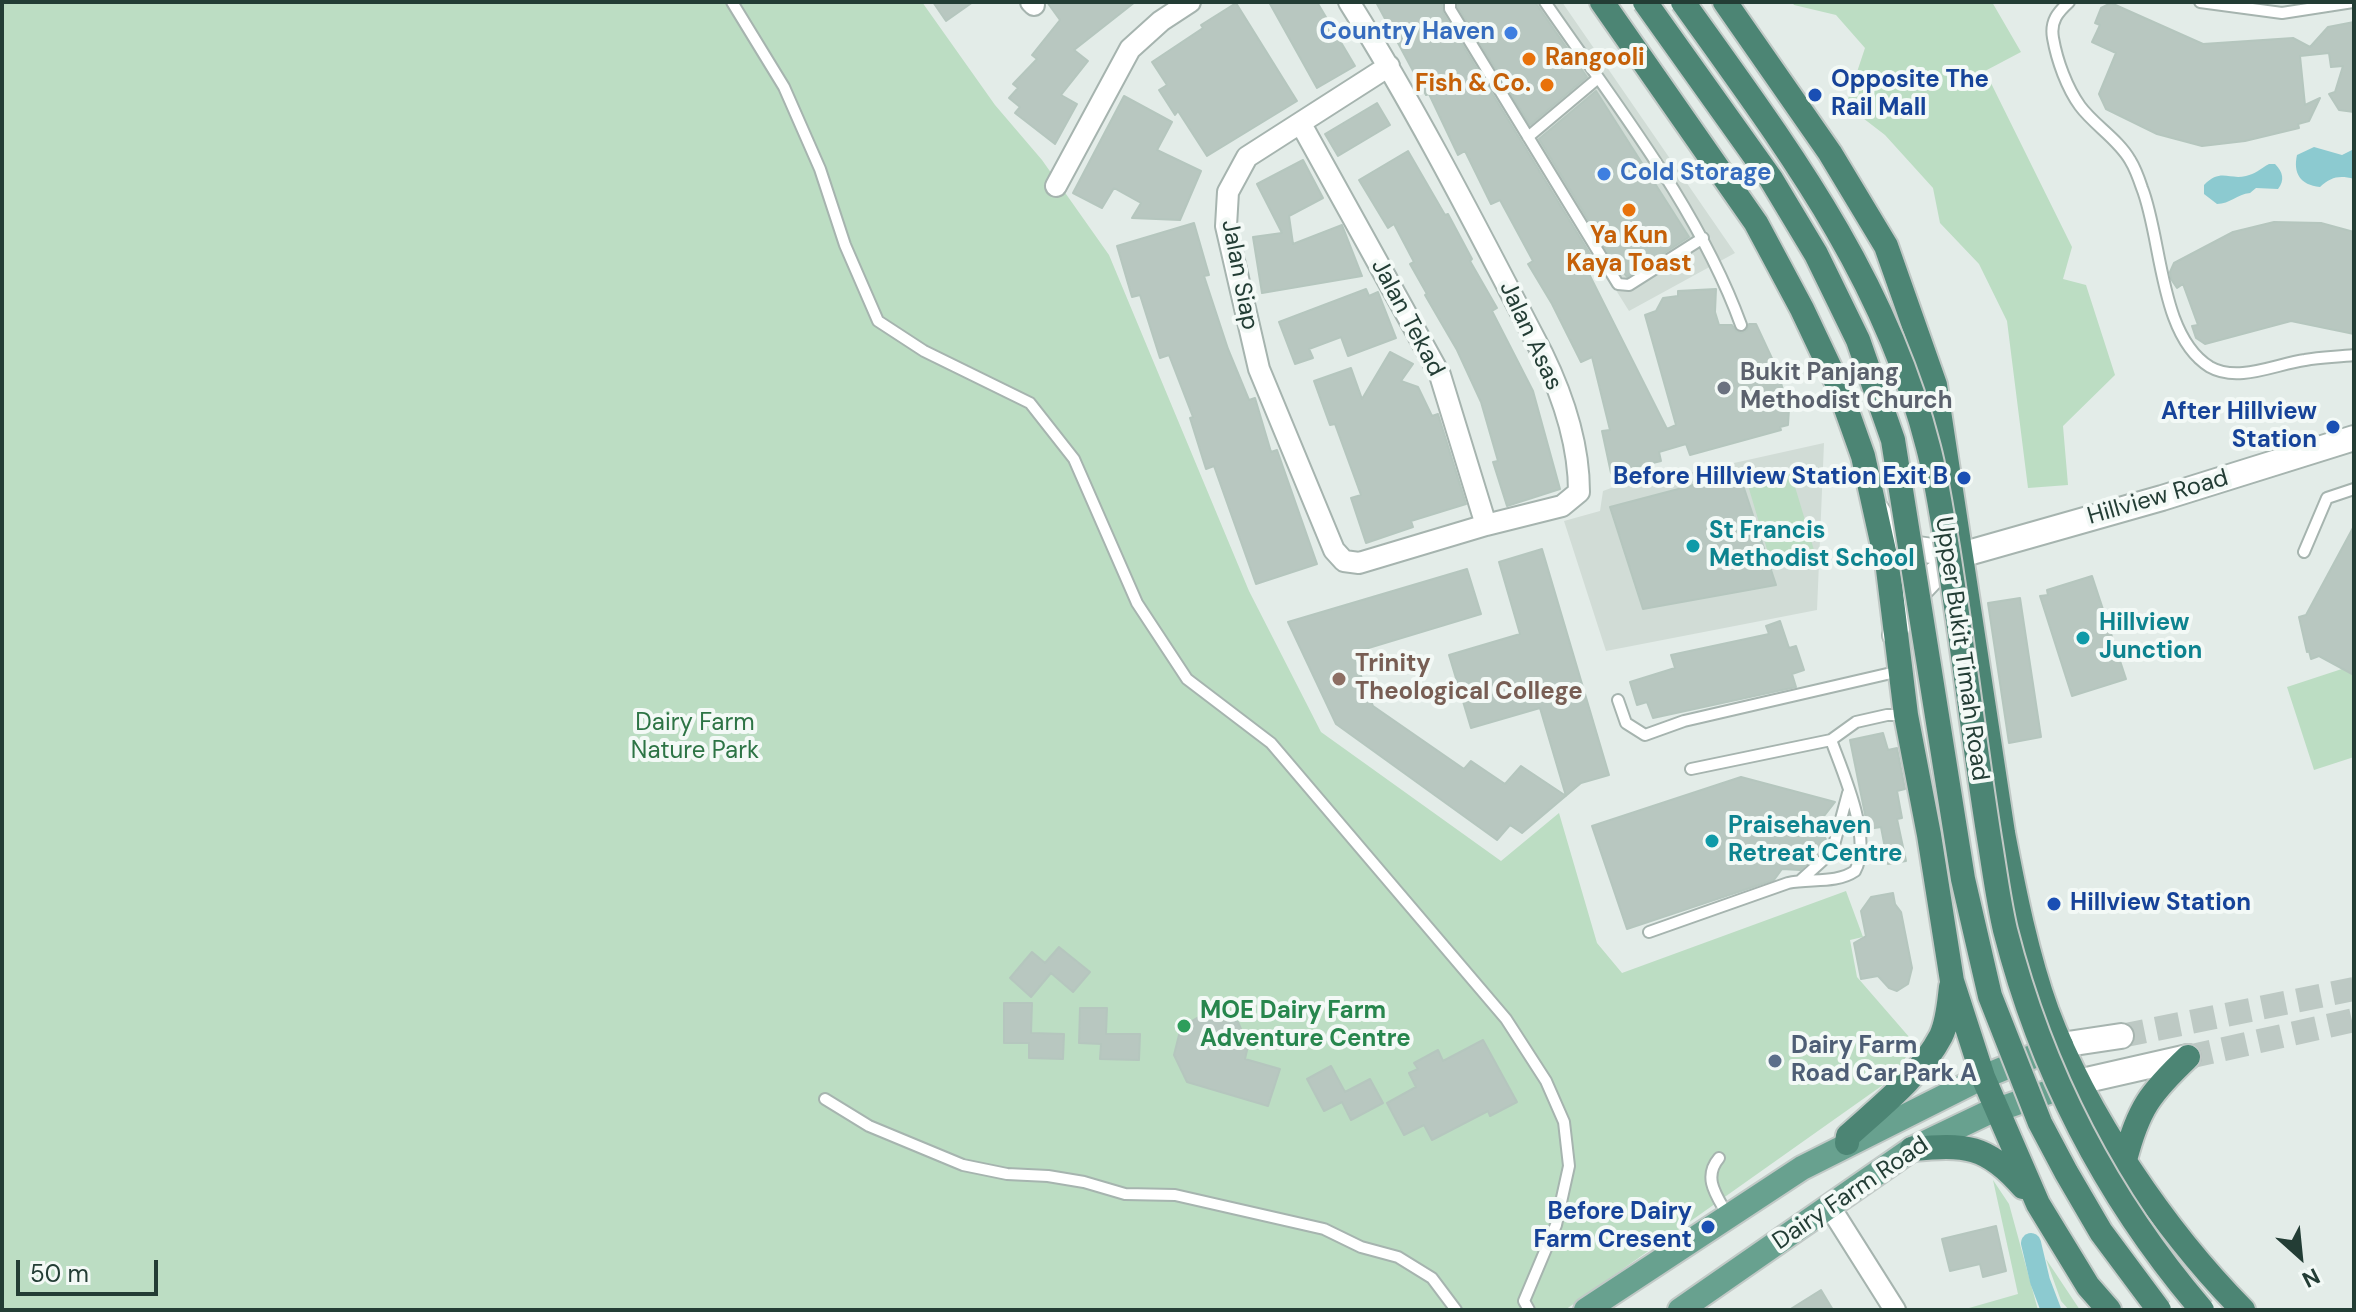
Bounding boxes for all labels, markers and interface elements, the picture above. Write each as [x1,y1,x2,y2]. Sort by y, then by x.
place label: Country Haven [1320,19,1495,47]
marker: Country Haven [1502,24,1520,42]
place label: Rangooli [1545,45,1645,73]
marker: Rangooli [1520,50,1538,68]
place label: Opposite The Rail Mall [1831,67,1989,123]
place label: Fish & Co. [1415,71,1531,99]
marker: Fish & Co. [1538,76,1556,94]
marker: Opposite The Rail Mall [1806,86,1824,104]
place label: Cold Storage [1620,160,1771,188]
marker: Cold Storage [1595,165,1613,183]
marker: Ya Kun Kaya Toast [1620,201,1638,219]
street label: Jalan Siap [1214,218,1264,332]
place label: Ya Kun Kaya Toast [1566,223,1692,279]
street label: Jalan Tekad [1364,254,1450,382]
street label: Jalan Asas [1492,277,1568,395]
place label: Bukit Panjang Methodist Church [1740,360,1952,416]
marker: Bukit Panjang Methodist Church [1715,379,1733,397]
place label: After Hillview Station [2161,399,2317,455]
marker: After Hillview Station [2324,418,2342,436]
place label: Before Hillview Station Exit B [1613,464,1948,492]
street label: Hillview Road [2084,464,2232,532]
marker: Before Hillview Station Exit B [1955,469,1973,487]
street label: Upper Bukit Timah Road [1928,515,1994,783]
place label: St Francis Methodist School [1709,518,1915,574]
marker: St Francis Methodist School [1684,537,1702,555]
place label: Hillview Junction [2099,610,2202,666]
marker: Hillview Junction [2074,629,2092,647]
place label: Trinity Theological College [1355,651,1583,707]
marker: Trinity Theological College [1330,670,1348,688]
park label: Dairy Farm Nature Park [631,710,759,766]
place label: Praisehaven Retreat Centre [1728,813,1903,869]
marker: Praisehaven Retreat Centre [1703,832,1721,850]
place label: Hillview Station [2070,890,2251,918]
marker: Hillview Station [2045,895,2063,913]
place label: MOE Dairy Farm Adventure Centre [1200,998,1411,1054]
marker: MOE Dairy Farm Adventure Centre [1175,1017,1193,1035]
place label: Dairy Farm Road Car Park A [1791,1033,1977,1089]
marker: Dairy Farm Road Car Park A [1766,1052,1784,1070]
street label: Dairy Farm Road [1768,1131,1934,1257]
place label: Before Dairy Farm Cresent [1533,1199,1692,1255]
north arrow [2260,1216,2340,1296]
marker: Before Dairy Farm Cresent [1699,1218,1717,1236]
scale bar [20,1244,162,1294]
text: 50 m [30,1258,89,1289]
text: N [2297,1261,2325,1294]

